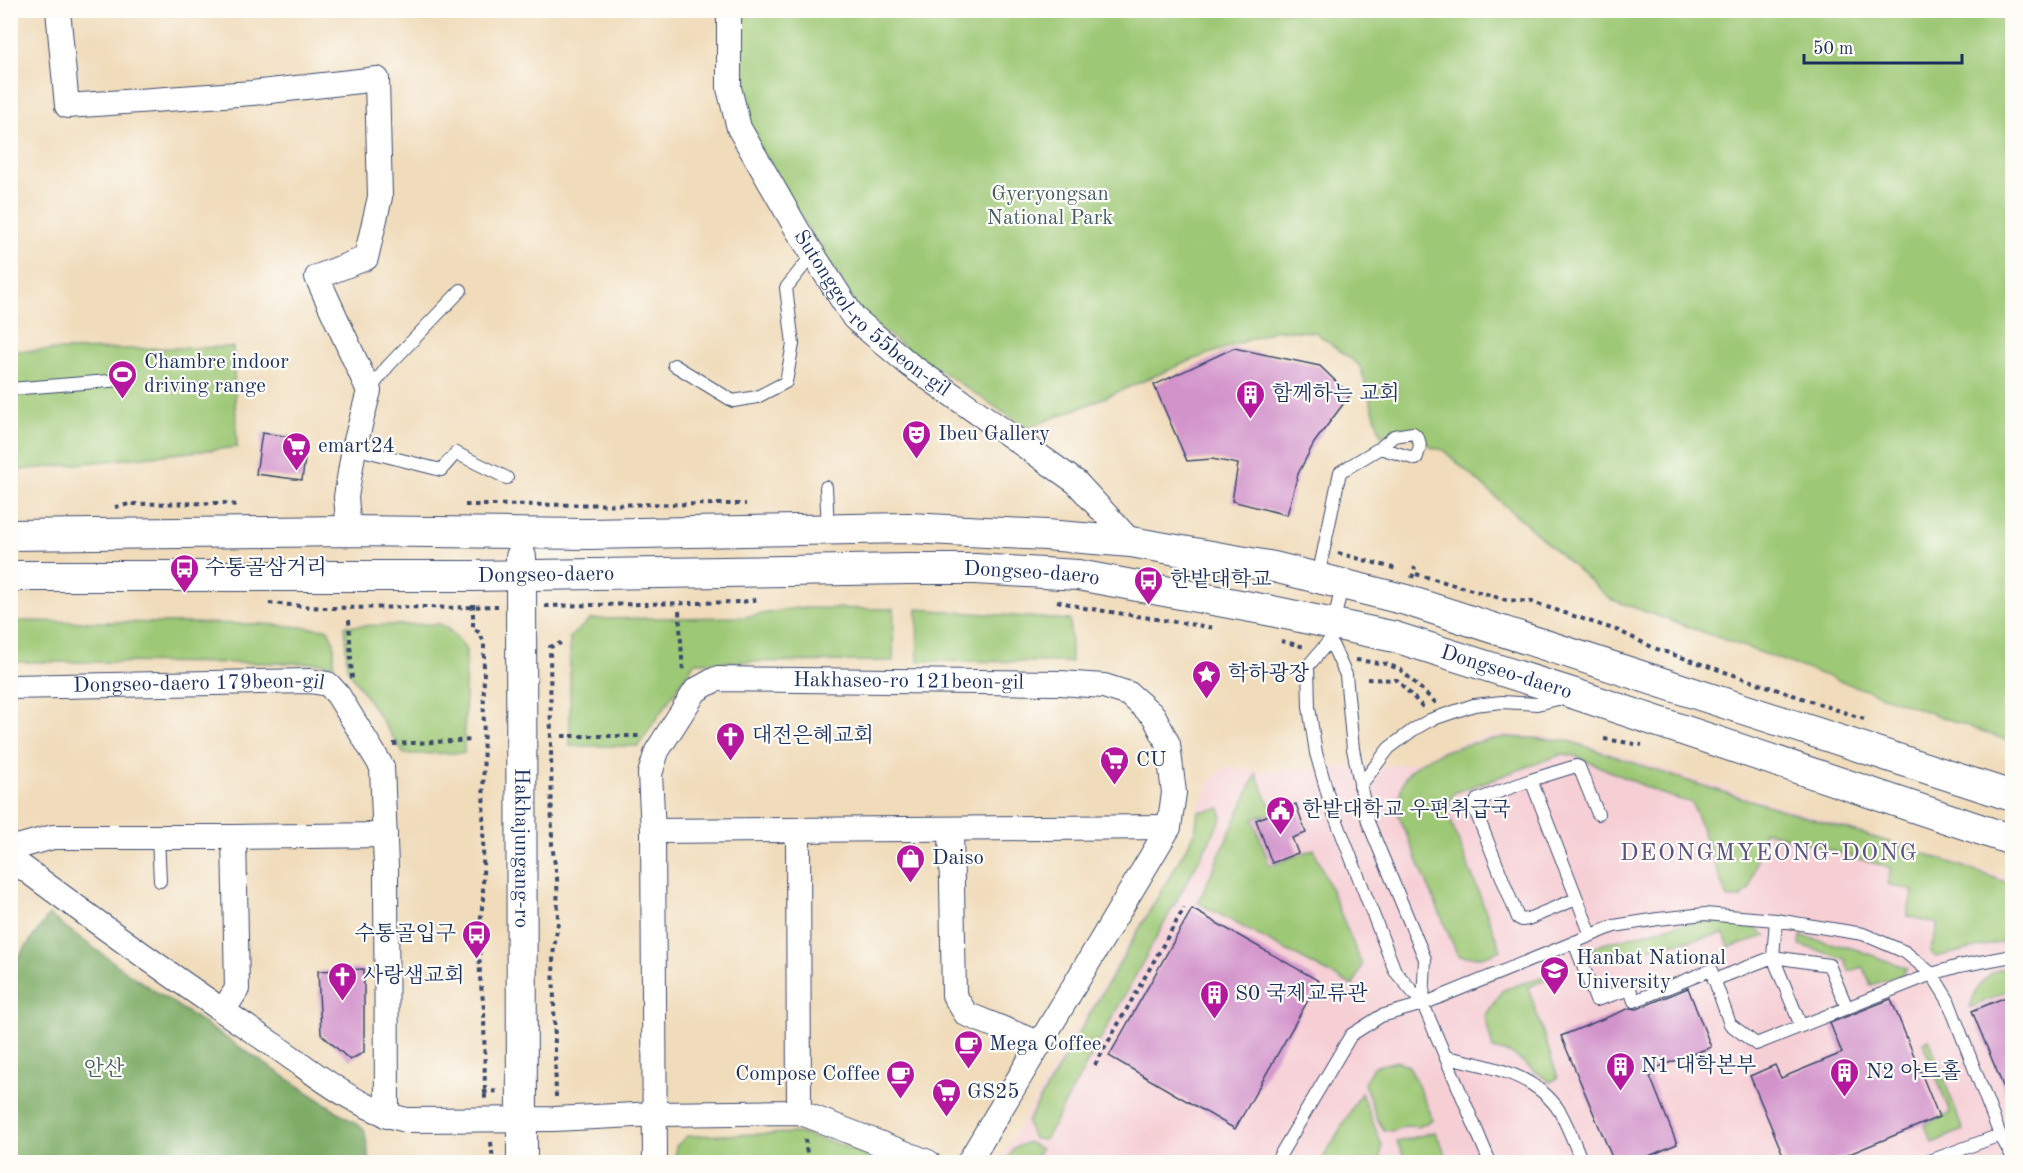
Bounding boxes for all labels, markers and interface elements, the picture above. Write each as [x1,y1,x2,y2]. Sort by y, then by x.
scale bar [1804,27,1962,65]
text: 50 m [1813,40,1853,58]
park label: Gyeryongsan National Park [987,184,1113,229]
street label: Sutonggol-ro 55beon-gil [790,226,954,401]
place label: Chambre indoor driving range [144,352,289,397]
sports icon: Chambre indoor driving range [107,358,139,400]
building icon: 함께하는 교회 [1235,378,1267,420]
place label: 함께하는 교회 [1272,382,1400,405]
theatre icon: Ibeu Gallery [901,418,933,460]
place label: Ibeu Gallery [938,424,1050,445]
supermarket icon: emart24 [281,430,313,472]
place label: emart24 [318,436,395,457]
bus stop icon: 수통골삼거리 [168,552,200,594]
place label: 수통골삼거리 [205,556,327,579]
street label: Dongseo-daero [964,559,1102,589]
street label: Dongseo-daero [478,563,614,586]
bus stop icon: 한밭대학교 [1133,564,1165,606]
place label: 한밭대학교 [1170,568,1271,591]
street label: Dongseo-daero [1438,642,1575,703]
place icon: 학하광장 [1191,658,1223,700]
place label: 학하광장 [1228,662,1310,685]
street label: Hakhaseo-ro 121beon-gil [793,669,1024,693]
street label: Dongseo-daero 179beon-gil [73,670,327,696]
church icon: 대전은혜교회 [715,720,747,762]
place label: 대전은혜교회 [752,724,874,747]
supermarket icon: CU [1099,744,1131,786]
place label: CU [1136,750,1166,771]
street label: Hakhajungang-ro [511,768,532,928]
public building icon: 한밭대학교 우편취급국 [1265,794,1297,836]
place label: 한밭대학교 우편취급국 [1302,798,1511,821]
shop icon: Daiso [895,842,927,884]
district label: DEONGMYEONG-DONG [1620,842,1918,866]
place label: Daiso [932,848,984,869]
bus stop icon: 수통골입구 [461,918,493,960]
place label: 수통골입구 [355,922,456,945]
place label: Hanbat National University [1576,948,1726,993]
school or university icon: Hanbat National University [1539,954,1571,996]
church icon: 사랑샘교회 [326,960,358,1002]
place label: 사랑샘교회 [363,964,464,987]
building icon: S0 국제교류관 [1198,978,1230,1020]
place label: S0 국제교류관 [1235,982,1368,1005]
cafe icon: Mega Coffee [952,1028,984,1070]
place label: Mega Coffee [989,1034,1102,1055]
building icon: N1 대학본부 [1604,1050,1636,1092]
place label: N1 대학본부 [1641,1053,1756,1077]
building icon: N2 아트홀 [1829,1056,1861,1098]
park label: 안산 [84,1057,125,1080]
cafe icon: Compose Coffee [885,1058,917,1100]
place label: N2 아트홀 [1866,1059,1961,1083]
place label: Compose Coffee [735,1064,880,1085]
supermarket icon: GS25 [930,1076,962,1118]
place label: GS25 [967,1082,1020,1103]

